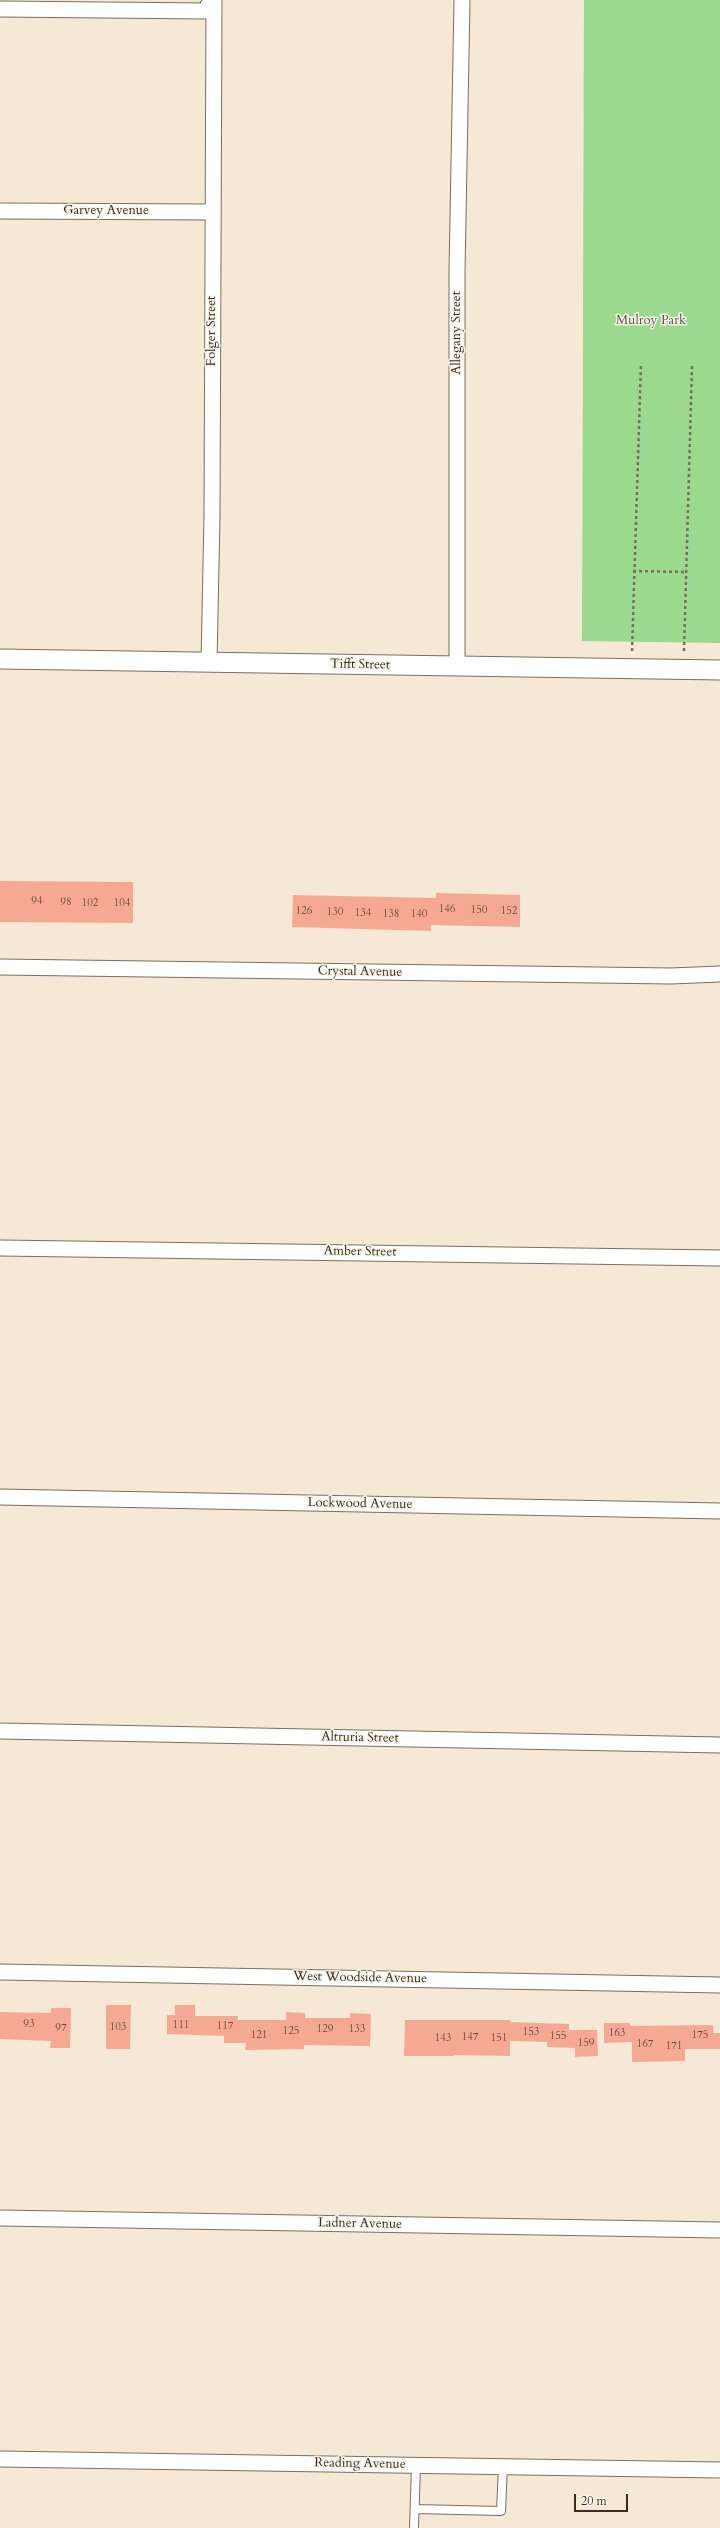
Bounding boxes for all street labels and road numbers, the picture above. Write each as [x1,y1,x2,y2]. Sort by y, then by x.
street label: Garvey Avenue [63,203,149,219]
street label: Allegany Street [449,291,465,375]
street label: Folger Street [204,296,220,366]
street label: Tifft Street [330,657,390,673]
street label: Crystal Avenue [318,963,402,981]
street label: Amber Street [324,1244,396,1260]
street label: Lockwood Avenue [307,1495,413,1513]
street label: Altruria Street [321,1730,399,1746]
street label: West Woodside Avenue [293,1969,427,1987]
street label: Ladner Avenue [318,2215,402,2233]
street label: Reading Avenue [314,2455,406,2473]

